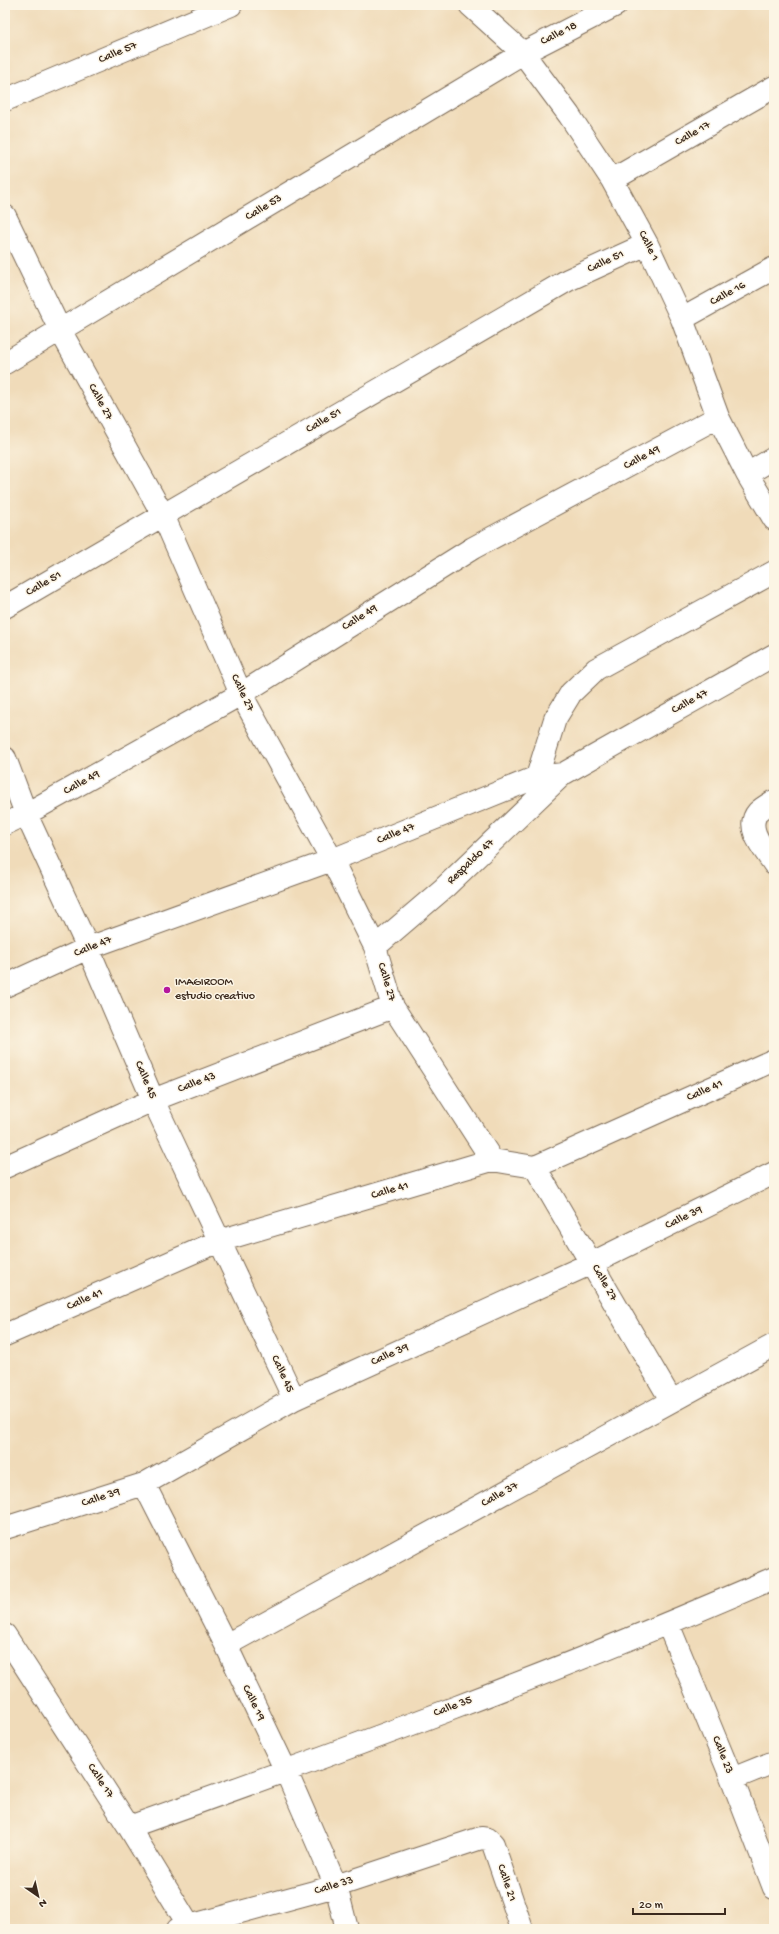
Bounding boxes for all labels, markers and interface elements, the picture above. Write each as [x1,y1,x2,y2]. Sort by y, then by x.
street label: Calle 18 [538,19,580,49]
street label: Calle 57 [97,38,140,67]
street label: Calle 17 [673,118,714,150]
street label: Calle 53 [243,192,285,224]
street label: Calle 1 [634,228,662,264]
street label: Calle 51 [586,247,627,277]
street label: Calle 16 [708,278,749,309]
street label: Calle 27 [84,381,116,423]
street label: Calle 51 [304,405,344,437]
street label: Calle 49 [621,443,663,473]
street label: Calle 51 [24,568,64,600]
street label: Calle 49 [340,602,380,634]
street label: Calle 27 [227,672,257,715]
street label: Calle 47 [669,686,711,718]
street label: Calle 49 [61,767,103,799]
street label: Calle 47 [375,820,418,848]
street label: Respaldo 47 [445,836,498,888]
street label: Calle 47 [72,933,115,961]
street label: Calle 27 [374,961,399,1004]
place label: IMAGIROOM estudio creativo [175,976,255,1004]
marker: IMAGIROOM estudio creativo [162,985,172,995]
street label: Calle 45 [131,1059,159,1101]
street label: Calle 43 [176,1069,218,1097]
street label: Calle 41 [685,1077,725,1105]
street label: Calle 41 [370,1179,410,1203]
street label: Calle 39 [663,1203,705,1233]
street label: Calle 27 [588,1262,620,1304]
street label: Calle 41 [65,1286,105,1314]
street label: Calle 39 [369,1341,411,1369]
street label: Calle 45 [267,1353,297,1395]
street label: Calle 37 [479,1479,522,1511]
street label: Calle 39 [80,1485,122,1511]
street label: Calle 19 [238,1683,268,1723]
street label: Calle 35 [432,1693,474,1721]
street label: Calle 23 [708,1734,736,1776]
street label: Calle 17 [84,1761,117,1802]
street label: Calle 21 [493,1863,519,1903]
street label: Calle 33 [313,1873,355,1899]
north arrow [18,1876,58,1916]
scale bar [633,1890,725,1916]
text: N [36,1896,49,1910]
text: 20 m [639,1899,664,1913]

